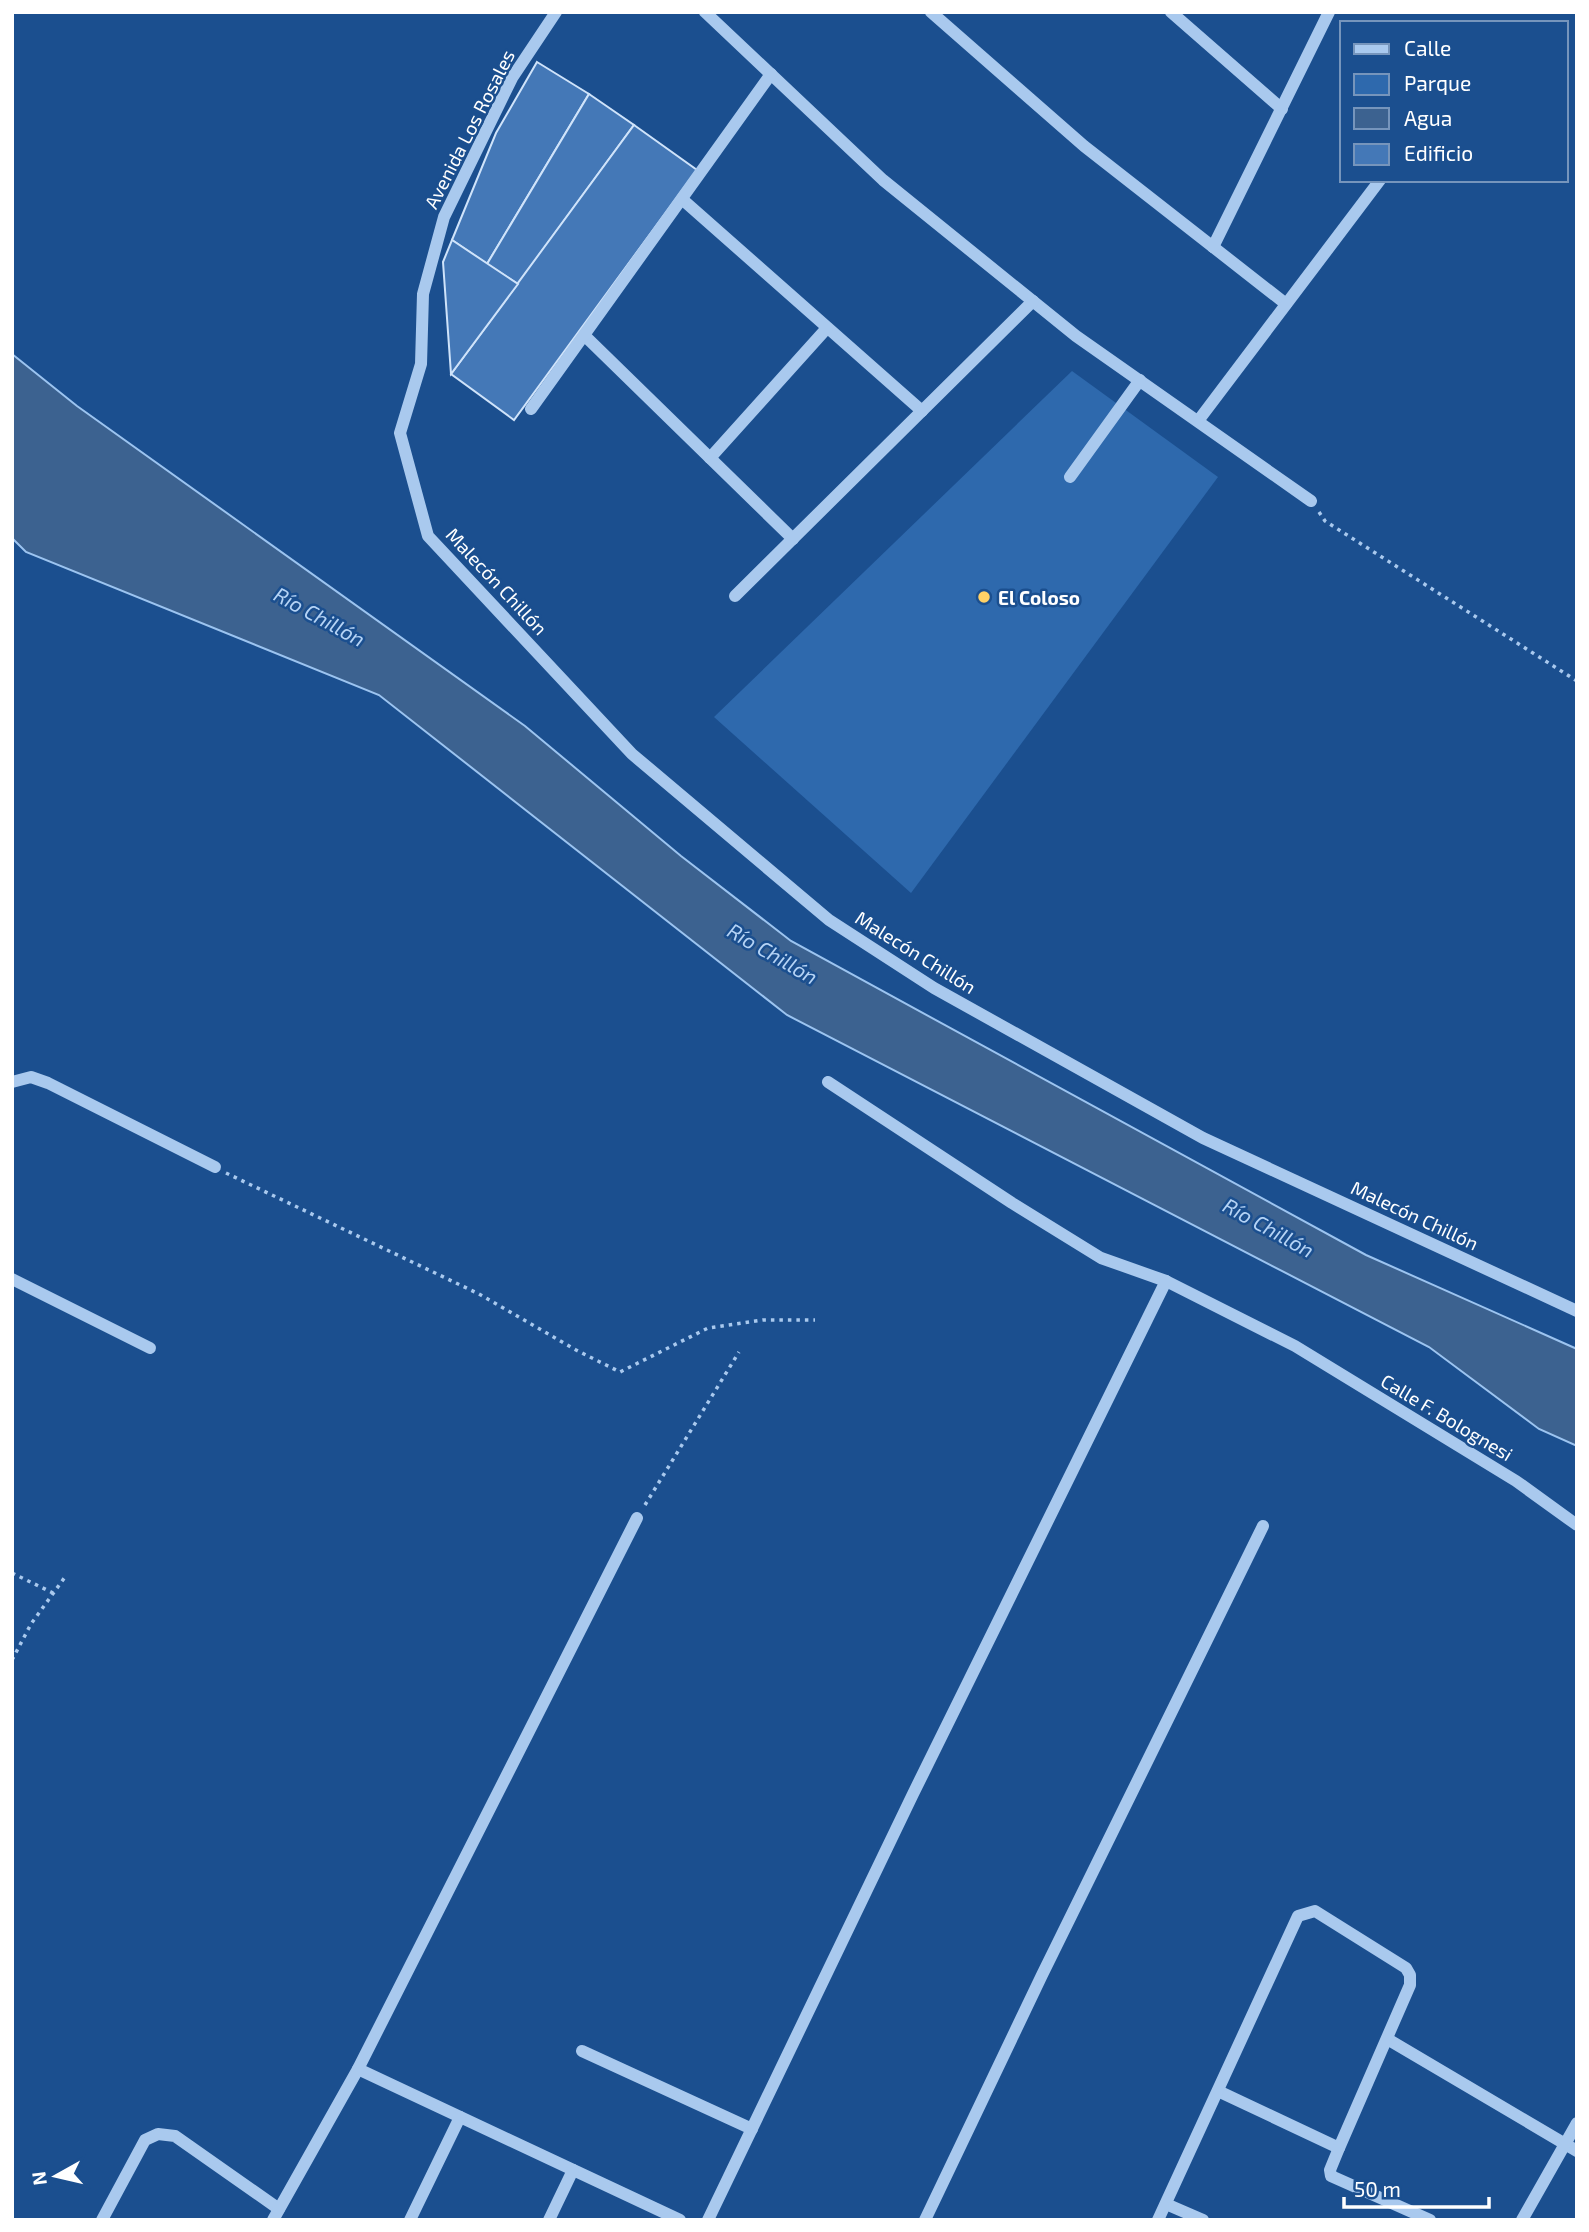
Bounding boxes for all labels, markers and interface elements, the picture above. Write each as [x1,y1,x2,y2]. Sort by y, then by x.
legend [1340,21,1568,182]
text: Calle [1404,35,1451,60]
street label: Avenida Los Rosales [419,46,519,212]
text: Parque [1404,70,1471,95]
text: Agua [1404,105,1452,130]
text: Edificio [1404,140,1473,165]
street label: Malecón Chillón [442,523,552,639]
water label: Río Chillón [270,581,370,651]
place label: El Coloso [998,586,1080,609]
marker: El Coloso [976,589,992,605]
street label: Malecón Chillón [851,906,981,998]
water label: Río Chillón [723,917,823,989]
street label: Malecón Chillón [1348,1175,1482,1255]
water label: Río Chillón [1219,1192,1319,1262]
street label: Calle F. Bolognesi [1377,1369,1517,1465]
north arrow [21,2141,91,2211]
scale bar [1344,2166,1489,2210]
text: N [26,2170,51,2187]
text: 50 m [1354,2176,1401,2201]

